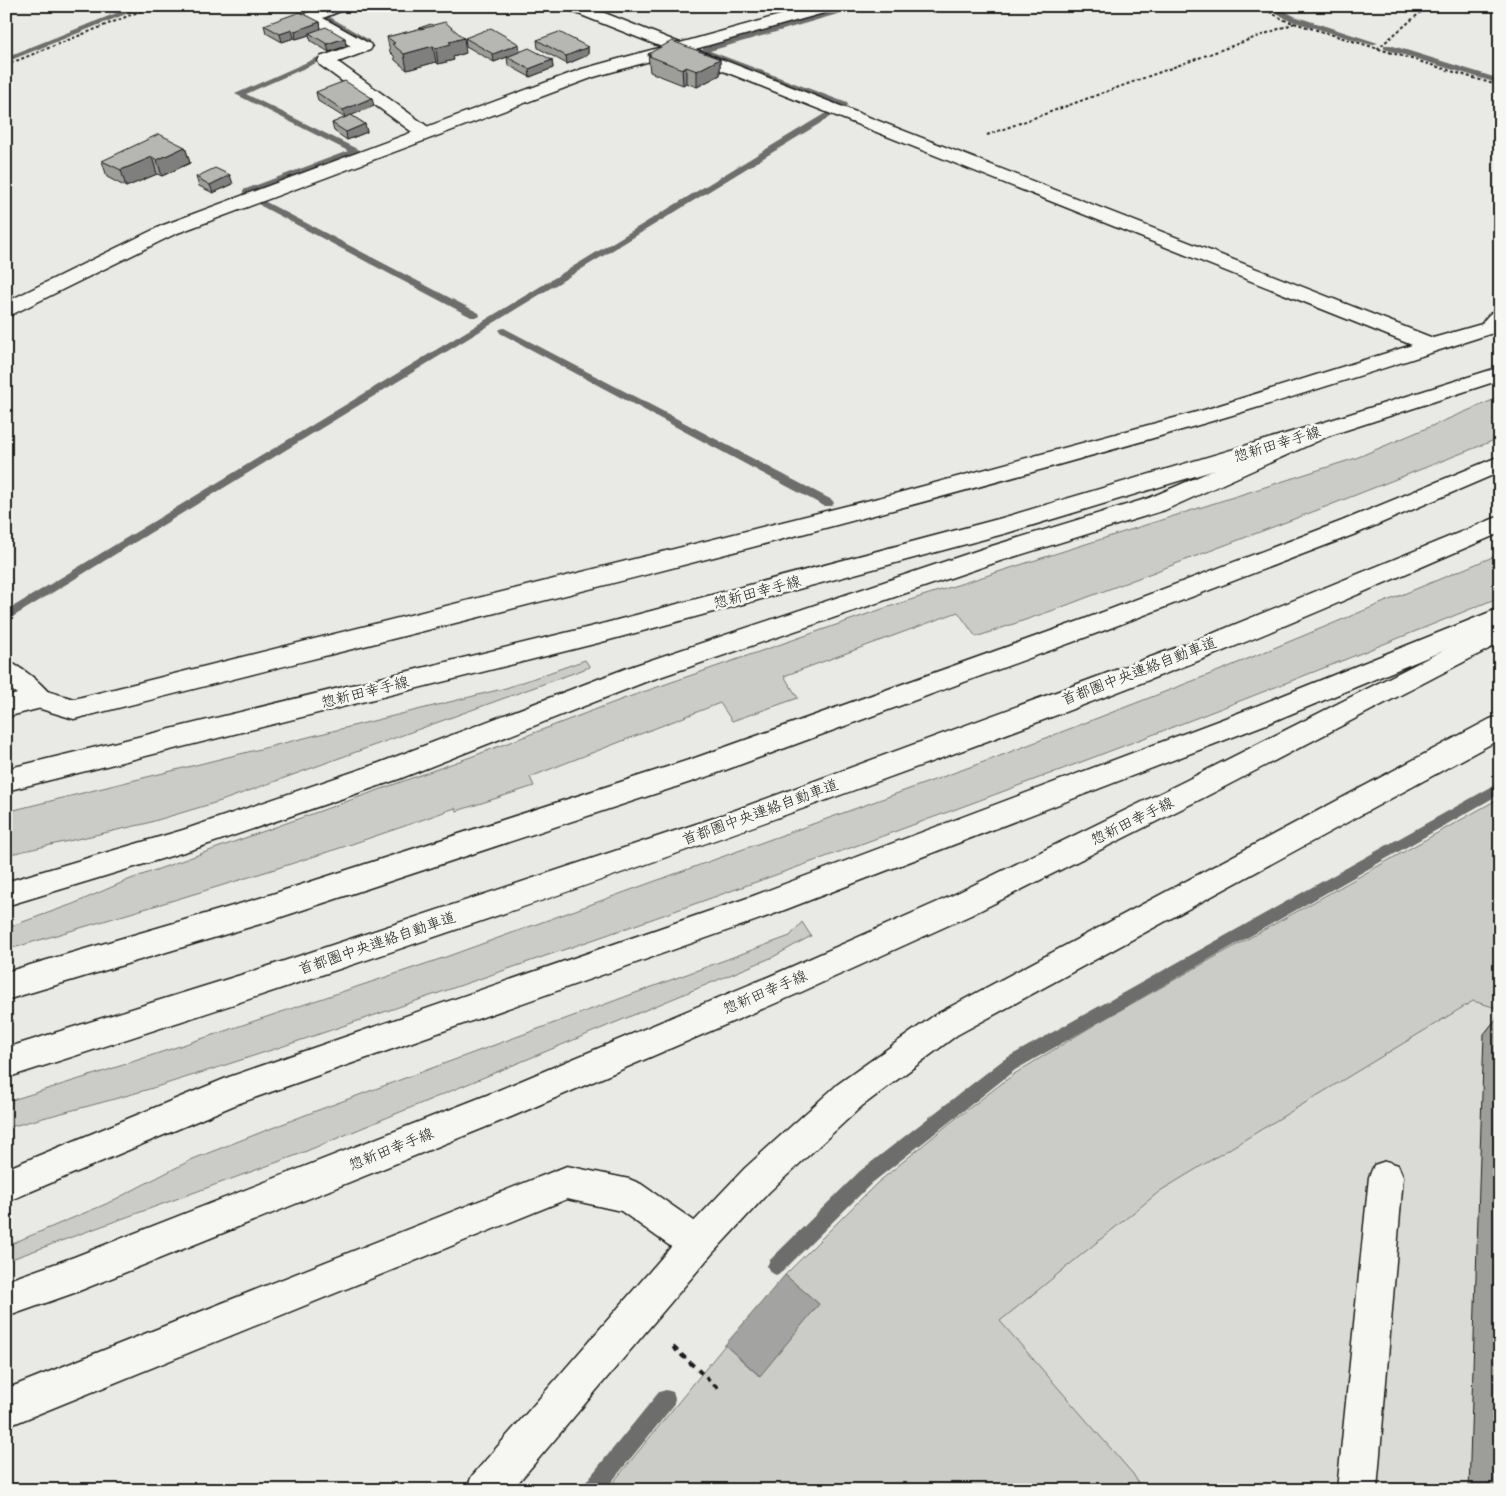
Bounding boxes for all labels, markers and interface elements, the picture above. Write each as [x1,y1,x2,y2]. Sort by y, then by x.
street label: 惣新田幸手線 [1231,420,1324,470]
street label: 惣新田幸手線 [711,570,804,616]
street label: 首都圏中央連絡自動車道 [1058,631,1221,713]
street label: 惣新田幸手線 [319,670,412,716]
street label: 首都圏中央連絡自動車道 [679,773,842,852]
street label: 惣新田幸手線 [1087,791,1178,852]
street label: 首都圏中央連絡自動車道 [295,906,459,982]
street label: 惣新田幸手線 [719,964,812,1022]
street label: 惣新田幸手線 [345,1122,438,1178]

